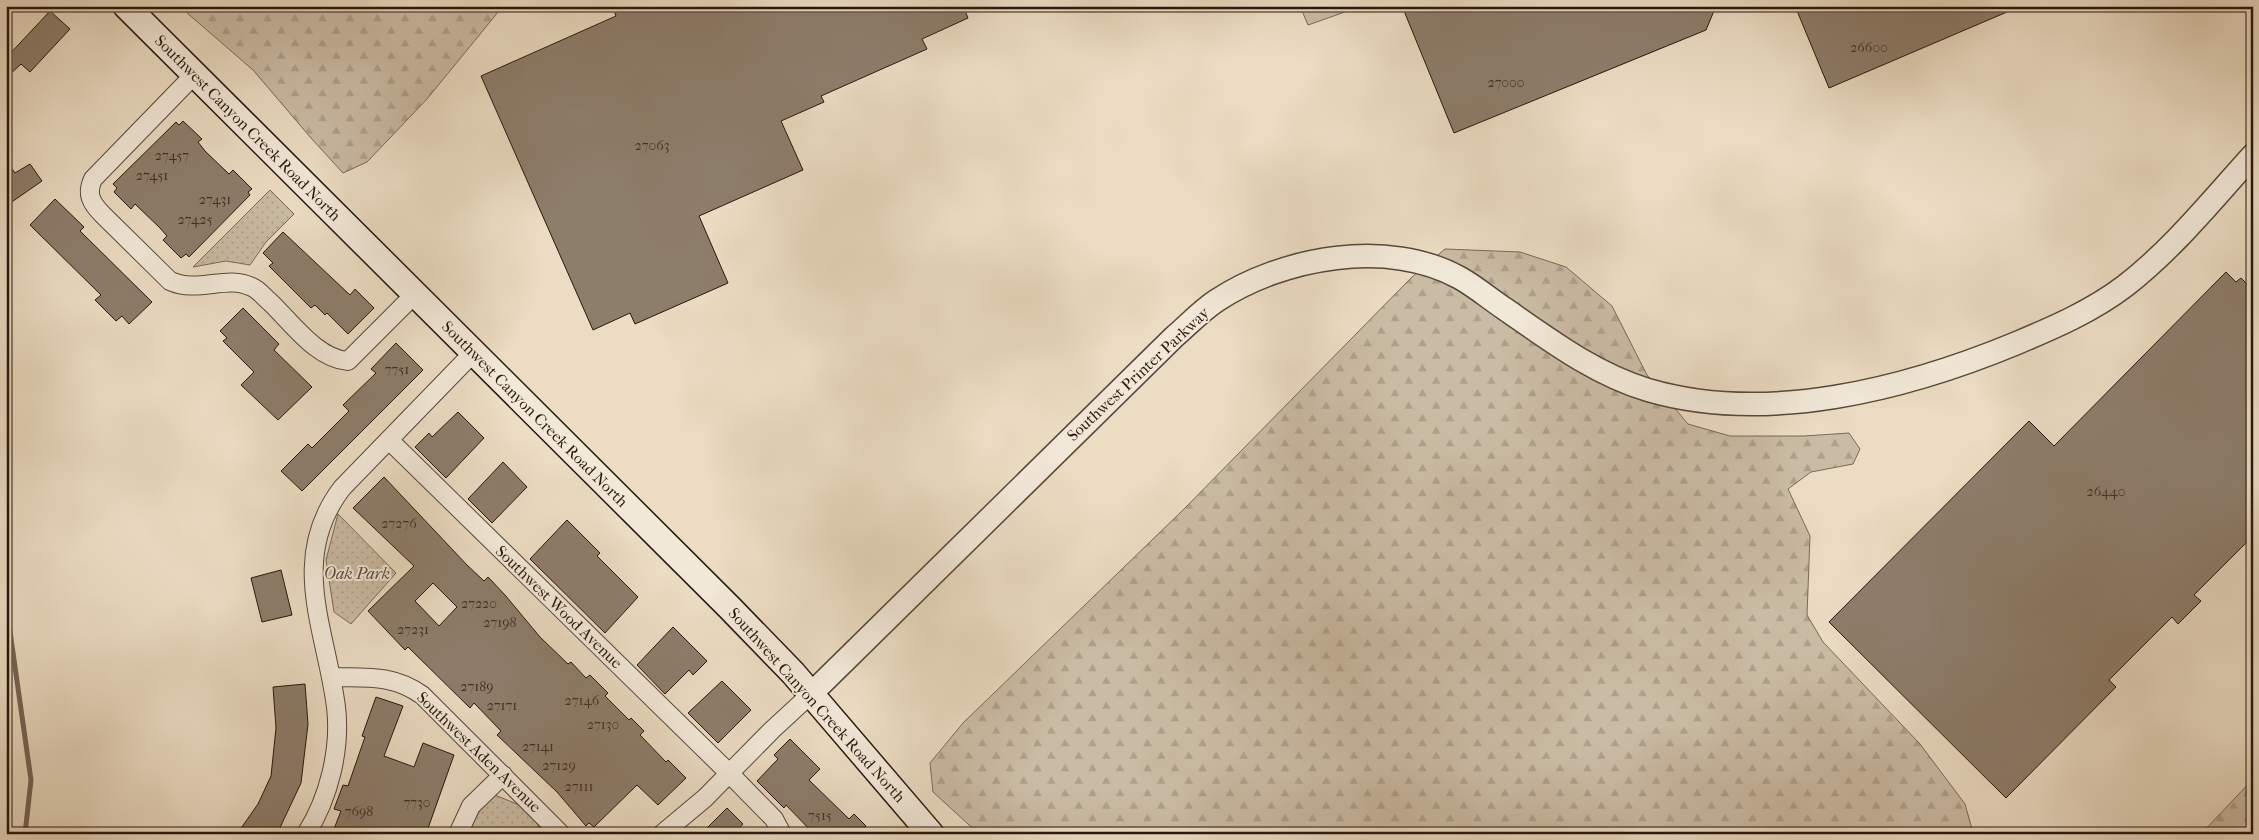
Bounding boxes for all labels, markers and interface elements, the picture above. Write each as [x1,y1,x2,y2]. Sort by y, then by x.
street label: Southwest Canyon Creek Road North [151,31,345,225]
house number: 26600 [1850,39,1888,56]
house number: 27000 [1487,74,1525,91]
house number: 27063 [635,137,669,154]
house number: 27457 [155,147,189,164]
house number: 27451 [136,167,168,184]
house number: 27431 [199,191,231,208]
house number: 27425 [177,211,213,228]
street label: Southwest Printer Parkway [1063,303,1213,445]
street label: Southwest Canyon Creek Road North [438,317,632,511]
house number: 7751 [385,361,409,378]
house number: 26440 [2086,483,2126,500]
house number: 27276 [381,515,417,532]
street label: Southwest Wood Avenue [492,542,626,673]
park label: Oak Park [324,564,390,583]
house number: 27220 [461,595,497,612]
street label: Southwest Canyon Creek Road North [724,604,910,806]
house number: 27198 [483,614,517,631]
house number: 27231 [397,621,429,638]
house number: 27189 [460,678,494,695]
street label: Southwest Aden Avenue [413,688,545,816]
house number: 27146 [565,692,600,709]
house number: 27171 [487,697,517,714]
house number: 27130 [587,716,619,733]
house number: 27141 [522,738,554,755]
house number: 27129 [542,757,576,774]
house number: 27111 [565,778,593,795]
house number: 7730 [404,794,430,811]
house number: 7698 [345,803,373,820]
house number: 7515 [808,807,832,824]

